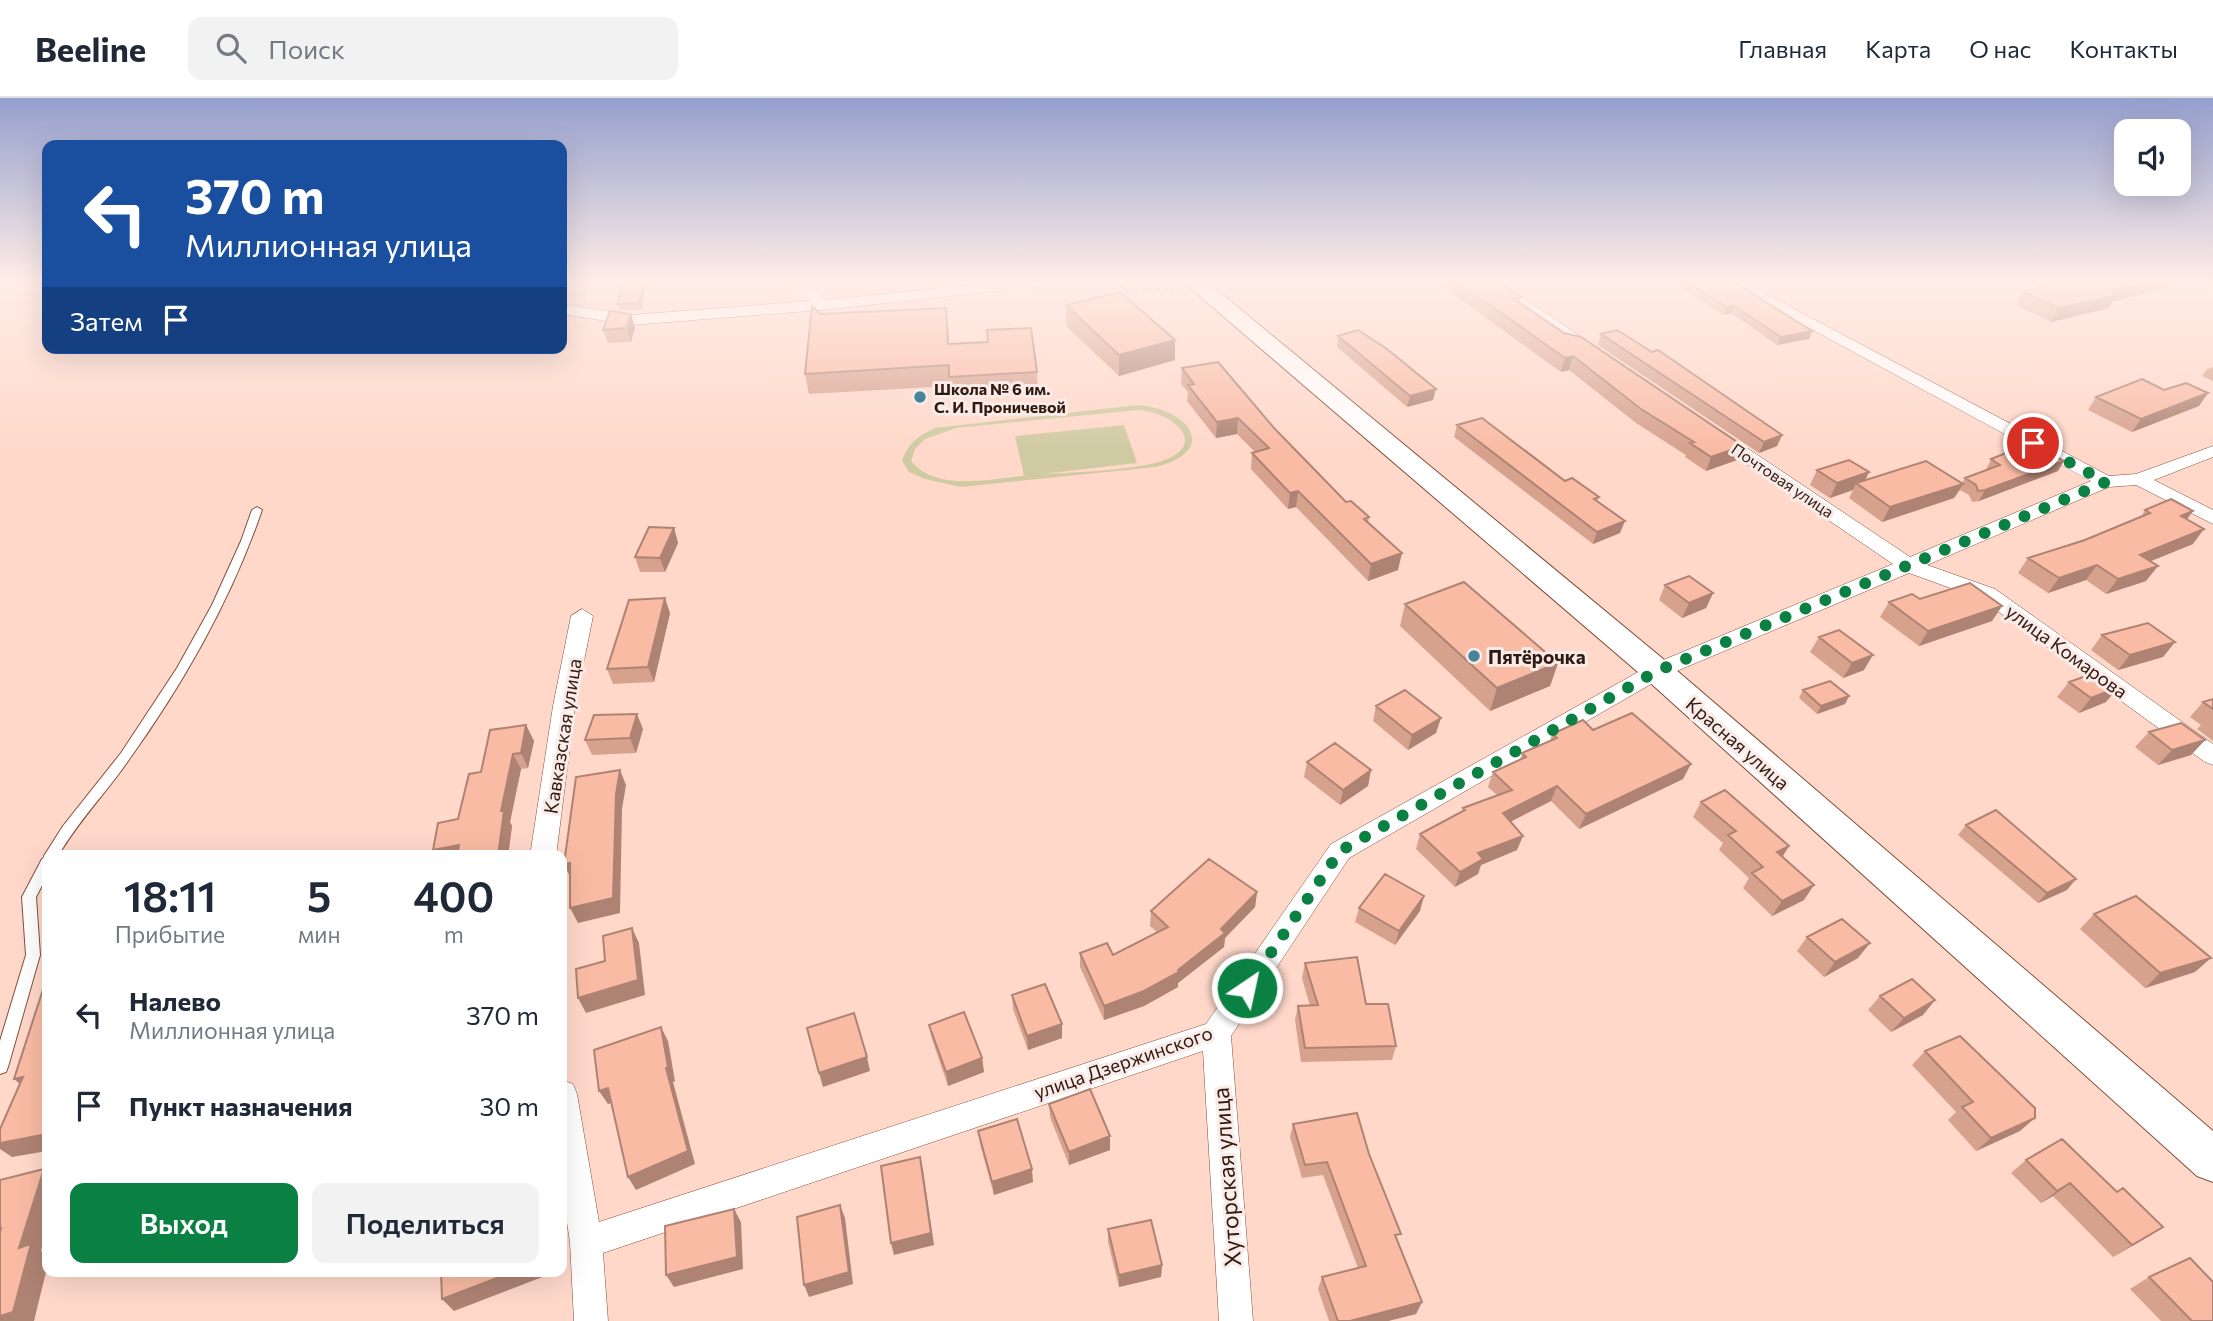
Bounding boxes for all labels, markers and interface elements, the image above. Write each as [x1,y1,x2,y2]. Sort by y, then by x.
search box [188,17,678,80]
text: Beeline [35,28,146,69]
icon: search [212,29,250,67]
text: Поиск [268,33,345,64]
text: Главная [1738,34,1827,63]
text: Карта [1865,34,1931,63]
text: О нас [1969,34,2031,63]
text: Контакты [2069,34,2178,63]
map controls [2114,119,2191,196]
button: sound [2114,119,2191,196]
text: 370 m [185,164,324,224]
icon: left [70,168,161,259]
text: Миллионная улица [185,224,472,264]
icon: arrive [157,301,195,339]
text: Затем [70,305,143,336]
place label: Школа № 6 им. С. И. Проничевой [934,379,1066,416]
marker: Школа № 6 им. С. И. Проничевой [912,389,928,405]
pin [2003,413,2063,473]
icon: arrive [2014,424,2052,462]
street label: Почтовая улица [1728,439,1838,521]
street label: улица Комарова [2002,599,2132,703]
place label: Пятёрочка [1488,645,1586,668]
marker: Пятёрочка [1466,648,1482,664]
street label: Кавказская улица [538,657,586,815]
street label: Красная улица [1682,692,1794,794]
text: 18:11 [124,869,216,921]
text: 5 [307,869,331,921]
text: 400 [413,869,494,921]
text: Прибытие [115,920,225,948]
text: мин [298,920,341,948]
text: m [444,920,464,948]
position arrow [1210,951,1284,1025]
text: Налево [129,985,221,1016]
icon: left [70,996,108,1034]
text: 370 m [466,999,539,1030]
text: Миллионная улица [129,1016,335,1044]
street label: улица Дзержинского [1031,1021,1215,1103]
street label: Хуторская улица [1206,1086,1246,1268]
icon: arrive [70,1087,108,1125]
text: Пункт назначения [129,1090,353,1121]
text: 30 m [480,1090,539,1121]
button: Выход [70,1183,298,1263]
button: Поделиться [312,1183,539,1263]

